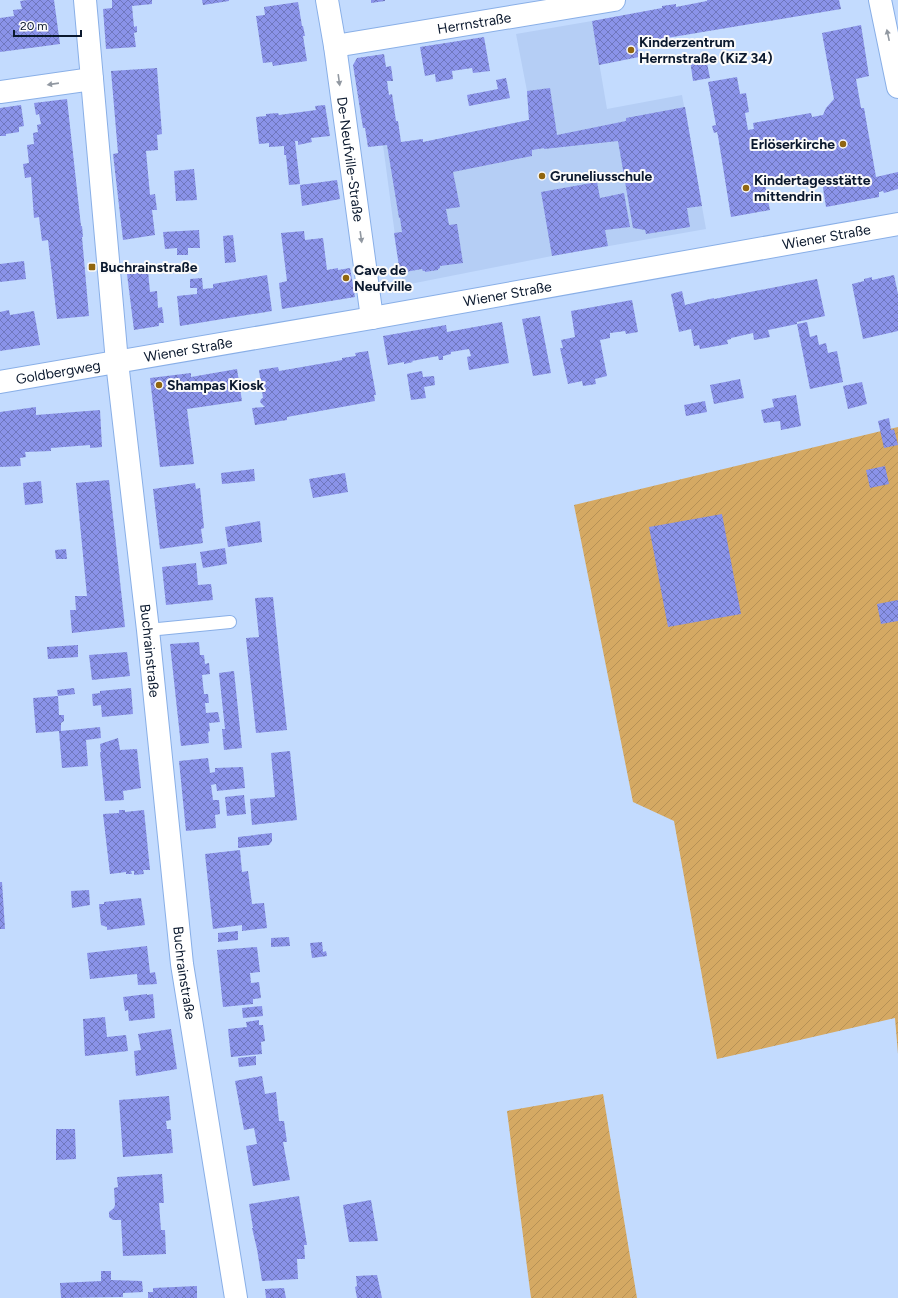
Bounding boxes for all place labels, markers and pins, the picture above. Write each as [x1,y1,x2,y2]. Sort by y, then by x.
place label: Kinderzentrum Herrnstraße (KiZ 34) [639,34,773,67]
marker: Kinderzentrum Herrnstraße (KiZ 34) [626,45,636,55]
place label: Erlöserkirche [750,136,835,153]
marker: Erlöserkirche [838,139,848,149]
place label: Gruneliusschule [550,168,652,185]
marker: Gruneliusschule [537,171,547,181]
place label: Kindertagesstätte mittendrin [754,172,871,205]
marker: Kindertagesstätte mittendrin [741,183,751,193]
place label: Buchrainstraße [100,259,198,276]
marker: Buchrainstraße [87,262,97,272]
place label: Cave de Neufville [354,262,412,295]
marker: Cave de Neufville [341,273,351,283]
place label: Shampas Kiosk [167,377,265,394]
marker: Shampas Kiosk [154,380,164,390]

